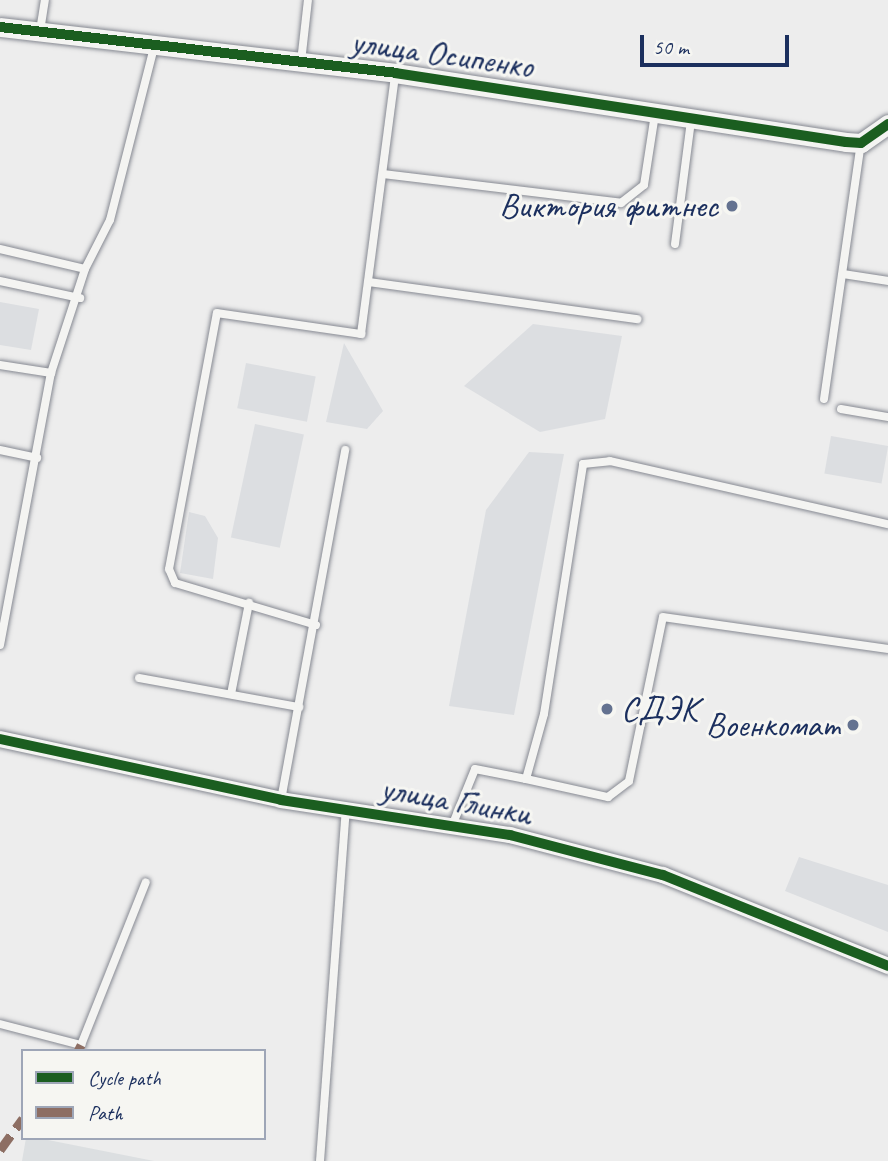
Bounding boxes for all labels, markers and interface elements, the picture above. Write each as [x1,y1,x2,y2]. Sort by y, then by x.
street label: улица Осипенко [348,20,536,88]
scale bar [643,21,792,65]
text: 50 m [653,34,689,60]
place label: Виктория фитнес [502,185,718,227]
marker: Виктория фитнес [724,198,740,214]
place label: СДЭК [621,688,698,730]
marker: СДЭК [599,701,615,717]
place label: Военкомат [706,704,839,746]
marker: Военкомат [845,717,861,733]
street label: улица Глинки [377,767,535,835]
legend [21,1049,266,1140]
text: Cycle path [88,1065,161,1091]
text: Path [88,1100,123,1126]

